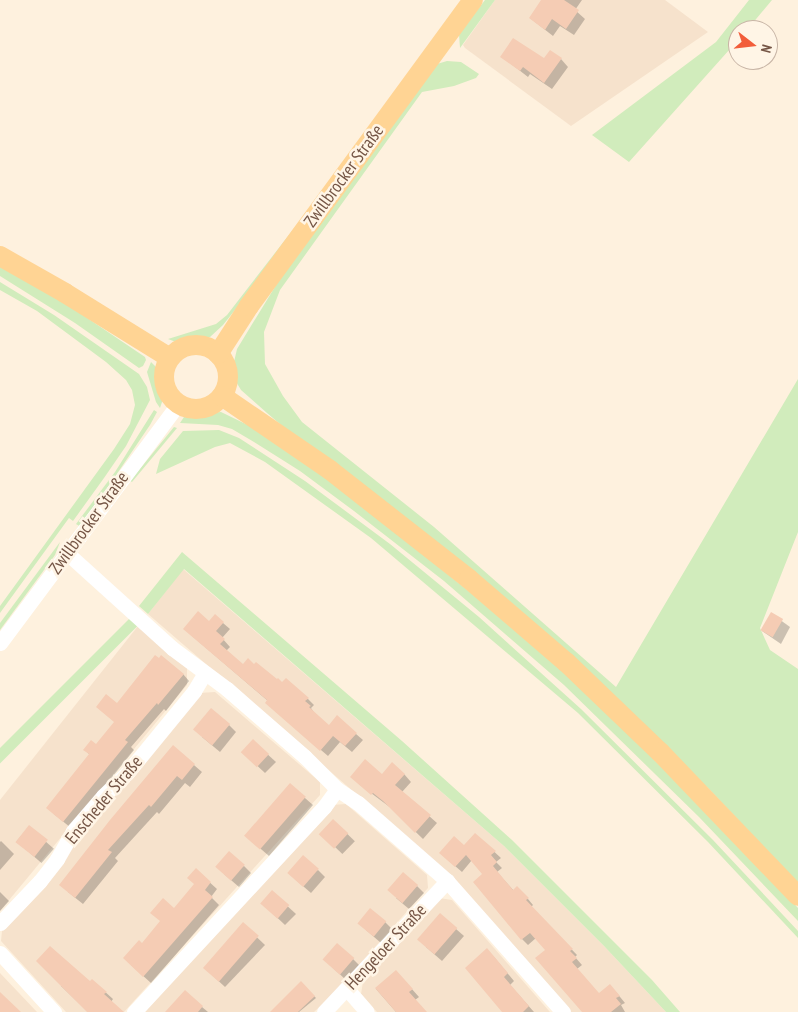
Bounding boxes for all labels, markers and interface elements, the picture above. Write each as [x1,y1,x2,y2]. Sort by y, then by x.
north arrow [728,20,778,70]
text: N [757,43,776,55]
street label: Zwillbrocker Straße [300,121,388,231]
street label: Zwillbrocker Straße [45,468,133,578]
street label: Enscheder Straße [61,752,147,848]
street label: Hengeloer Straße [341,900,431,994]

